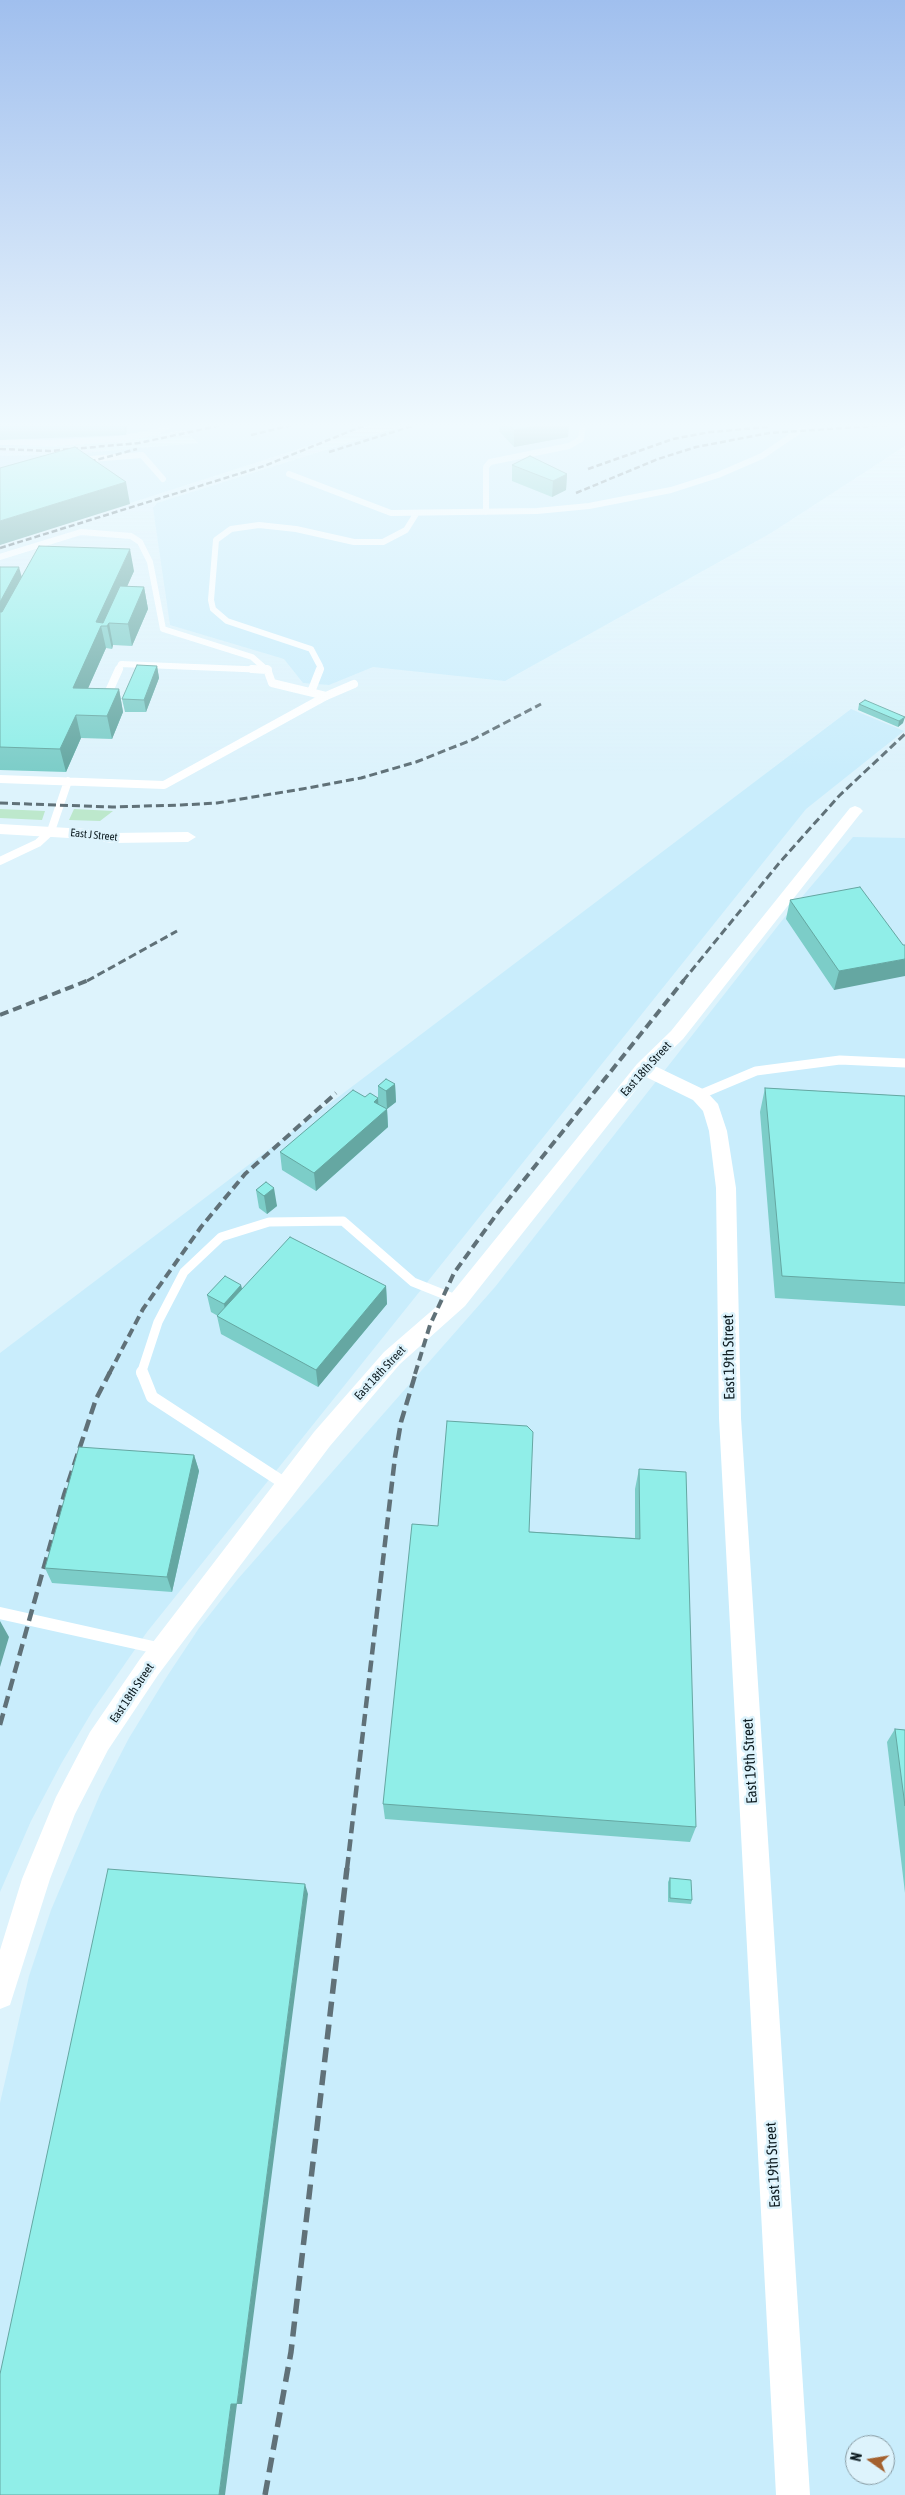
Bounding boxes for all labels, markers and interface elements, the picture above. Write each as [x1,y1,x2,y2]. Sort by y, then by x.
street label: East J Street [70,826,118,844]
street label: East 18th Street [618,1039,674,1099]
street label: East 19th Street [719,1314,739,1400]
street label: East 18th Street [351,1343,409,1403]
street label: East 18th Street [107,1661,157,1725]
street label: East 19th Street [739,1718,761,1804]
street label: East 19th Street [762,2122,784,2208]
north arrow [845,2435,895,2485]
text: N [848,2451,865,2463]

